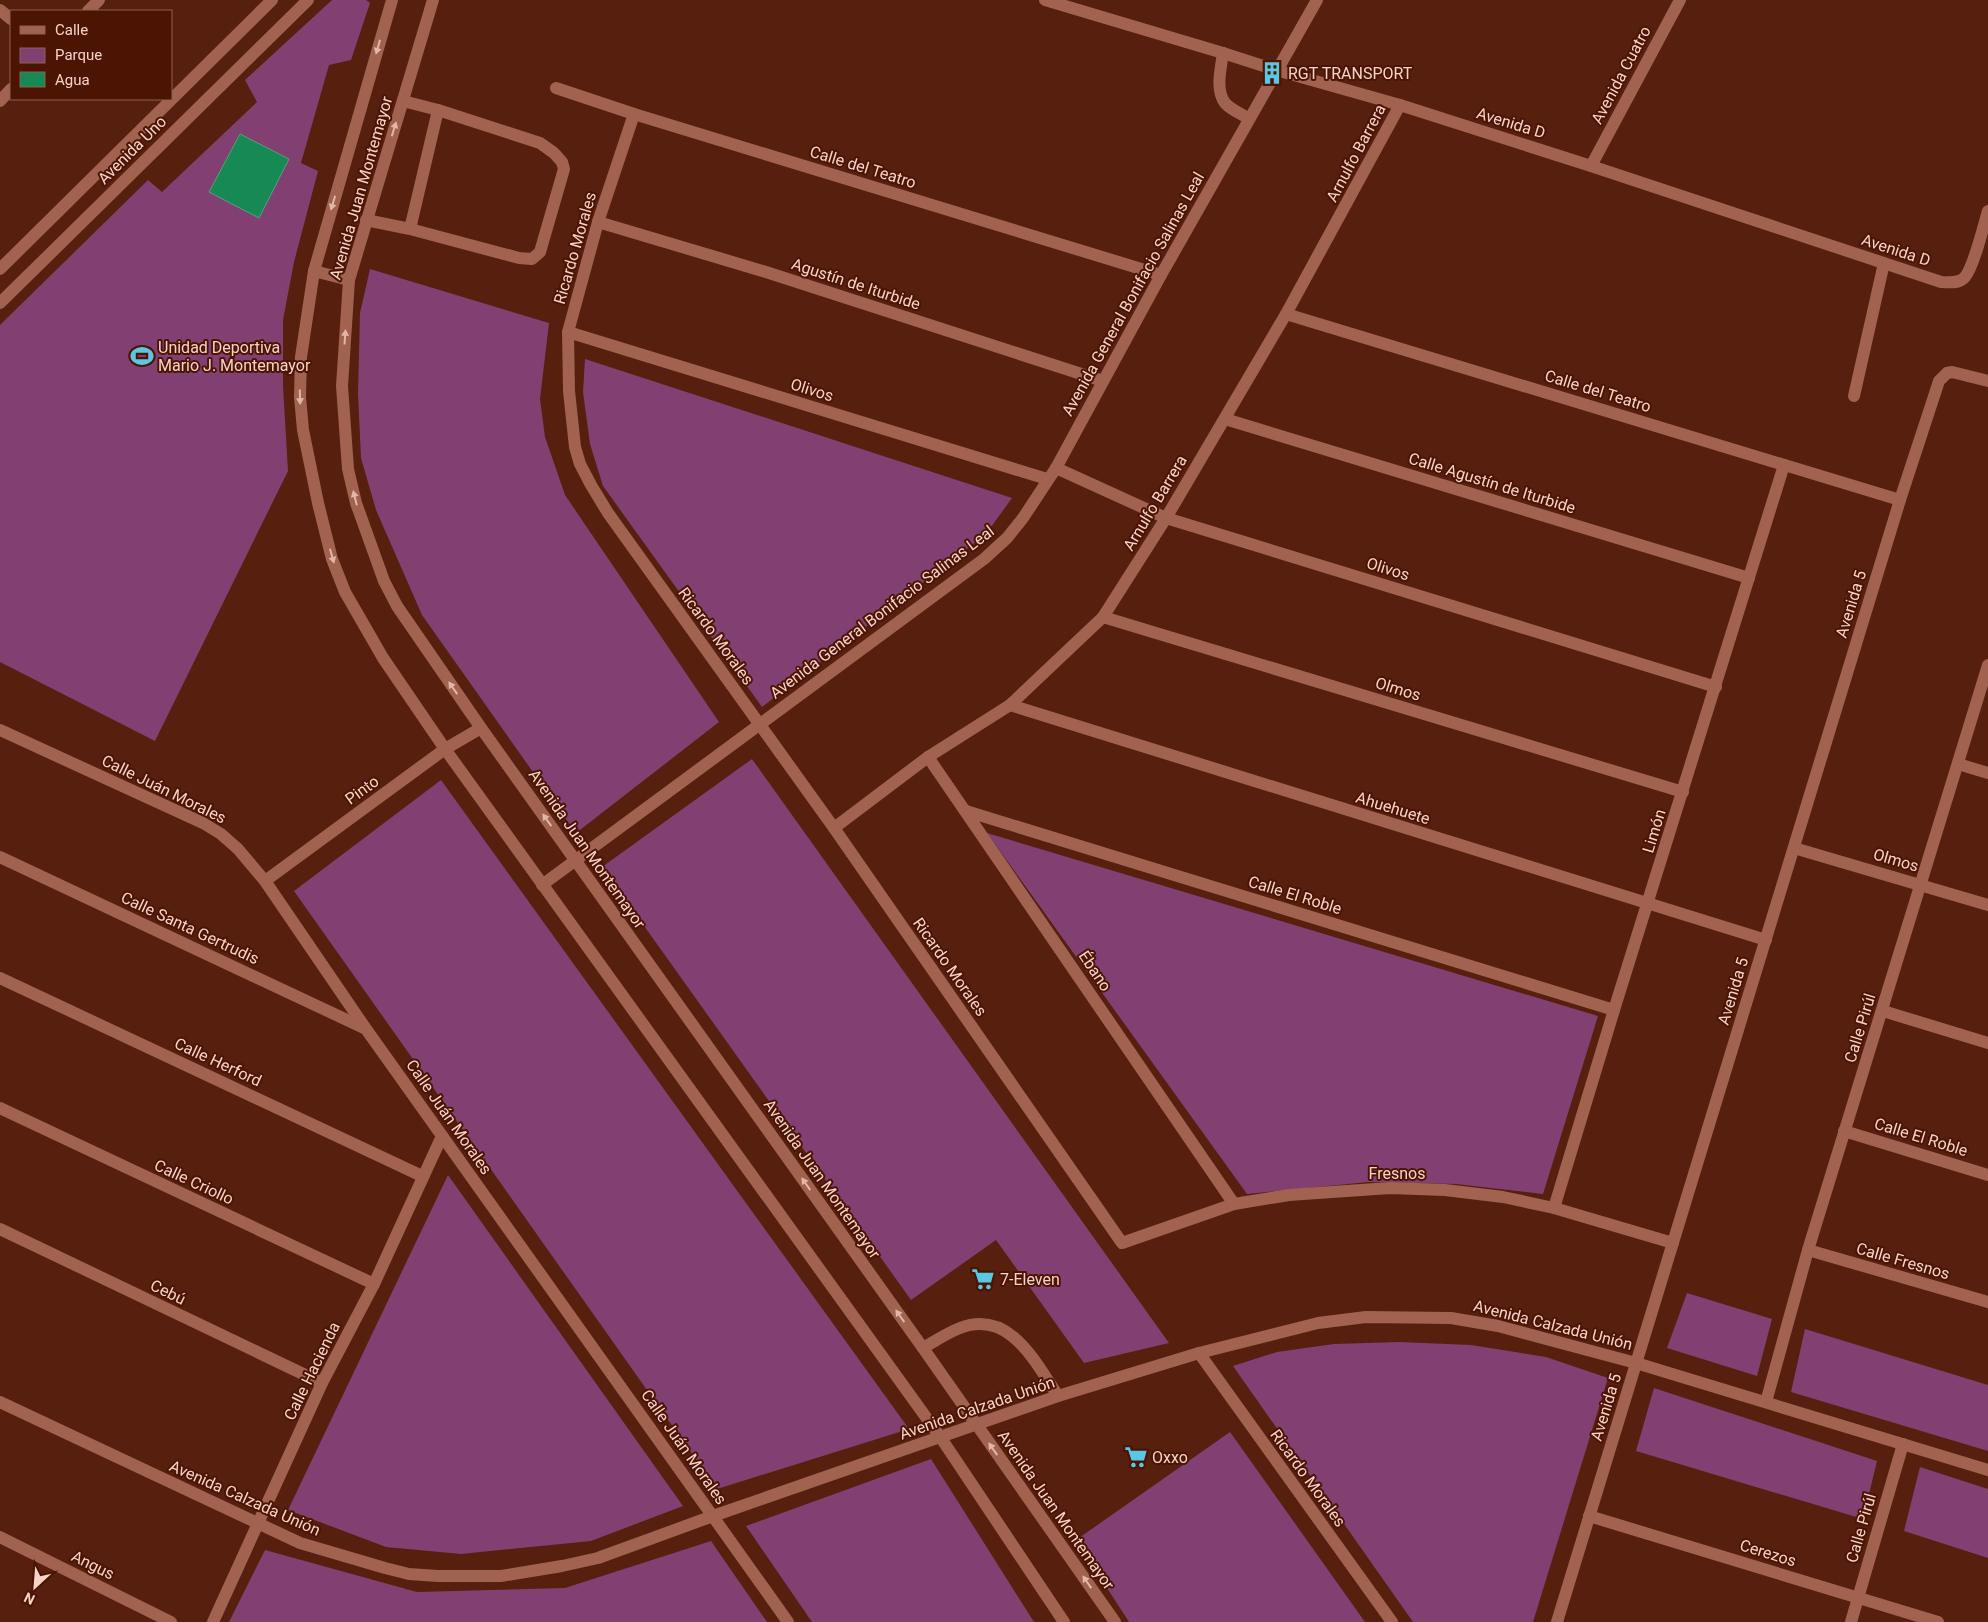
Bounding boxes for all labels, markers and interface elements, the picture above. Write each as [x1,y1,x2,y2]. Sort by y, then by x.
legend [10,10,172,100]
text: Calle [55,21,88,39]
street label: Avenida Cuatro [1587,23,1655,127]
one-way arrow [374,39,382,54]
text: Parque [55,46,102,64]
building icon: RGT TRANSPORT [1259,60,1285,86]
place label: RGT TRANSPORT [1288,64,1413,83]
text: Agua [55,71,90,89]
street label: Avenida Juan Montemayor [326,93,396,282]
street label: Arnulfo Barrera [1322,101,1390,205]
street label: Avenida D [1474,104,1548,142]
street label: Avenida Uno [94,112,170,188]
one-way arrow [391,121,399,136]
street label: Calle del Teatro [808,142,918,192]
street label: Avenida General Bonifacio Salinas Leal [1058,169,1208,419]
street label: Ricardo Morales [550,190,600,306]
one-way arrow [328,195,336,210]
street label: Avenida D [1859,230,1933,270]
street label: Agustín de Iturbide [789,254,923,314]
one-way arrow [342,329,350,345]
place label: Unidad Deportiva Mario J. Montemayor [158,338,311,375]
sports icon: Unidad Deportiva Mario J. Montemayor [129,343,155,369]
street label: Calle del Teatro [1543,366,1653,416]
street label: Olivos [788,375,836,405]
one-way arrow [297,389,305,405]
street label: Calle Agustín de Iturbide [1406,449,1578,517]
street label: Arnulfo Barrera [1119,452,1191,554]
one-way arrow [351,491,359,506]
street label: Avenida General Bonifacio Salinas Leal [766,521,998,703]
one-way arrow [328,549,336,564]
street label: Olivos [1364,554,1412,584]
street label: Avenida 5 [1832,568,1870,640]
street label: Ricardo Morales [674,584,758,688]
street label: Olmos [1373,673,1423,705]
one-way arrow [448,681,458,694]
street label: Calle Juán Morales [99,751,229,827]
street label: Avenida Juan Montemayor [525,766,650,933]
street label: Pinto [341,771,383,809]
street label: Ahuehuete [1354,788,1432,828]
street label: Limón [1638,807,1670,855]
one-way arrow [541,814,552,827]
street label: Olmos [1871,844,1921,876]
street label: Calle El Roble [1246,872,1344,918]
street label: Calle Santa Gertrudis [118,888,262,968]
street label: Ricardo Morales [909,914,991,1020]
street label: Ébano [1075,947,1115,995]
street label: Avenida 5 [1714,955,1752,1027]
street label: Calle Pirúl [1840,991,1880,1065]
street label: Calle Herford [171,1034,265,1090]
street label: Calle Juán Morales [402,1056,496,1178]
street label: Avenida Juan Montemayor [760,1096,885,1263]
street label: Calle El Roble [1872,1114,1970,1160]
street label: Calle Criollo [151,1155,237,1209]
street label: Fresnos [1369,1164,1425,1183]
one-way arrow [800,1178,811,1191]
street label: Calle Fresnos [1854,1239,1952,1283]
supermarket icon: 7-Eleven [970,1266,996,1292]
place label: 7-Eleven [1000,1270,1060,1289]
street label: Cebú [147,1275,189,1309]
street label: Avenida Calzada Unión [1472,1296,1634,1354]
one-way arrow [895,1309,905,1323]
street label: Calle Hacienda [280,1319,344,1423]
street label: Avenida 5 [1587,1371,1625,1443]
street label: Avenida Calzada Unión [897,1372,1057,1444]
street label: Calle Juán Morales [637,1386,731,1508]
street label: Ricardo Morales [1266,1426,1350,1530]
street label: Avenida Juan Montemayor [994,1427,1119,1594]
one-way arrow [988,1442,998,1456]
supermarket icon: Oxxo [1123,1444,1149,1470]
place label: Oxxo [1152,1448,1188,1467]
street label: Avenida Calzada Unión [167,1456,323,1540]
street label: Calle Pirúl [1842,1491,1880,1565]
street label: Cerezos [1738,1535,1798,1571]
street label: Angus [68,1547,118,1583]
north arrow [10,1562,60,1612]
one-way arrow [1082,1575,1092,1589]
text: N [21,1589,37,1608]

